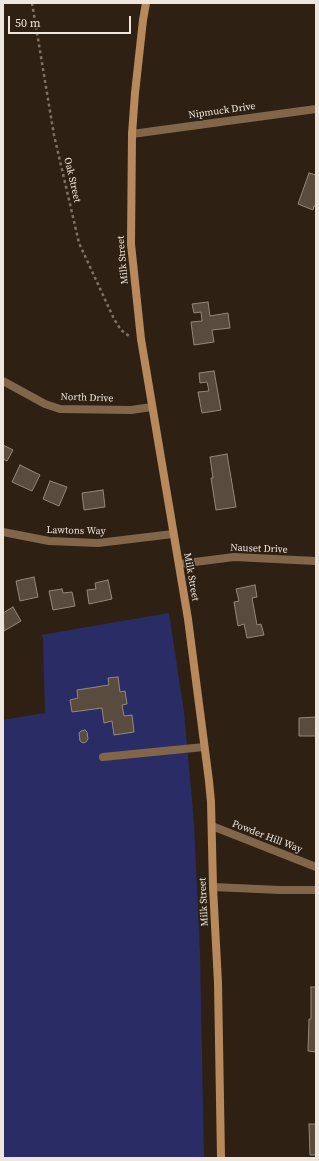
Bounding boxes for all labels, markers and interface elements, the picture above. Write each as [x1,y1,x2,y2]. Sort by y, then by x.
scale bar [10,8,133,34]
text: 50 m [15,15,41,31]
street label: Nipmuck Drive [188,100,256,122]
street label: Oak Street [61,156,83,204]
street label: Milk Street [115,235,131,285]
street label: North Drive [60,391,114,405]
street label: Lawtons Way [46,524,106,538]
street label: Nauset Drive [230,542,288,556]
street label: Milk Street [181,552,201,602]
street label: Powder Hill Way [230,818,304,856]
street label: Milk Street [197,877,211,927]

